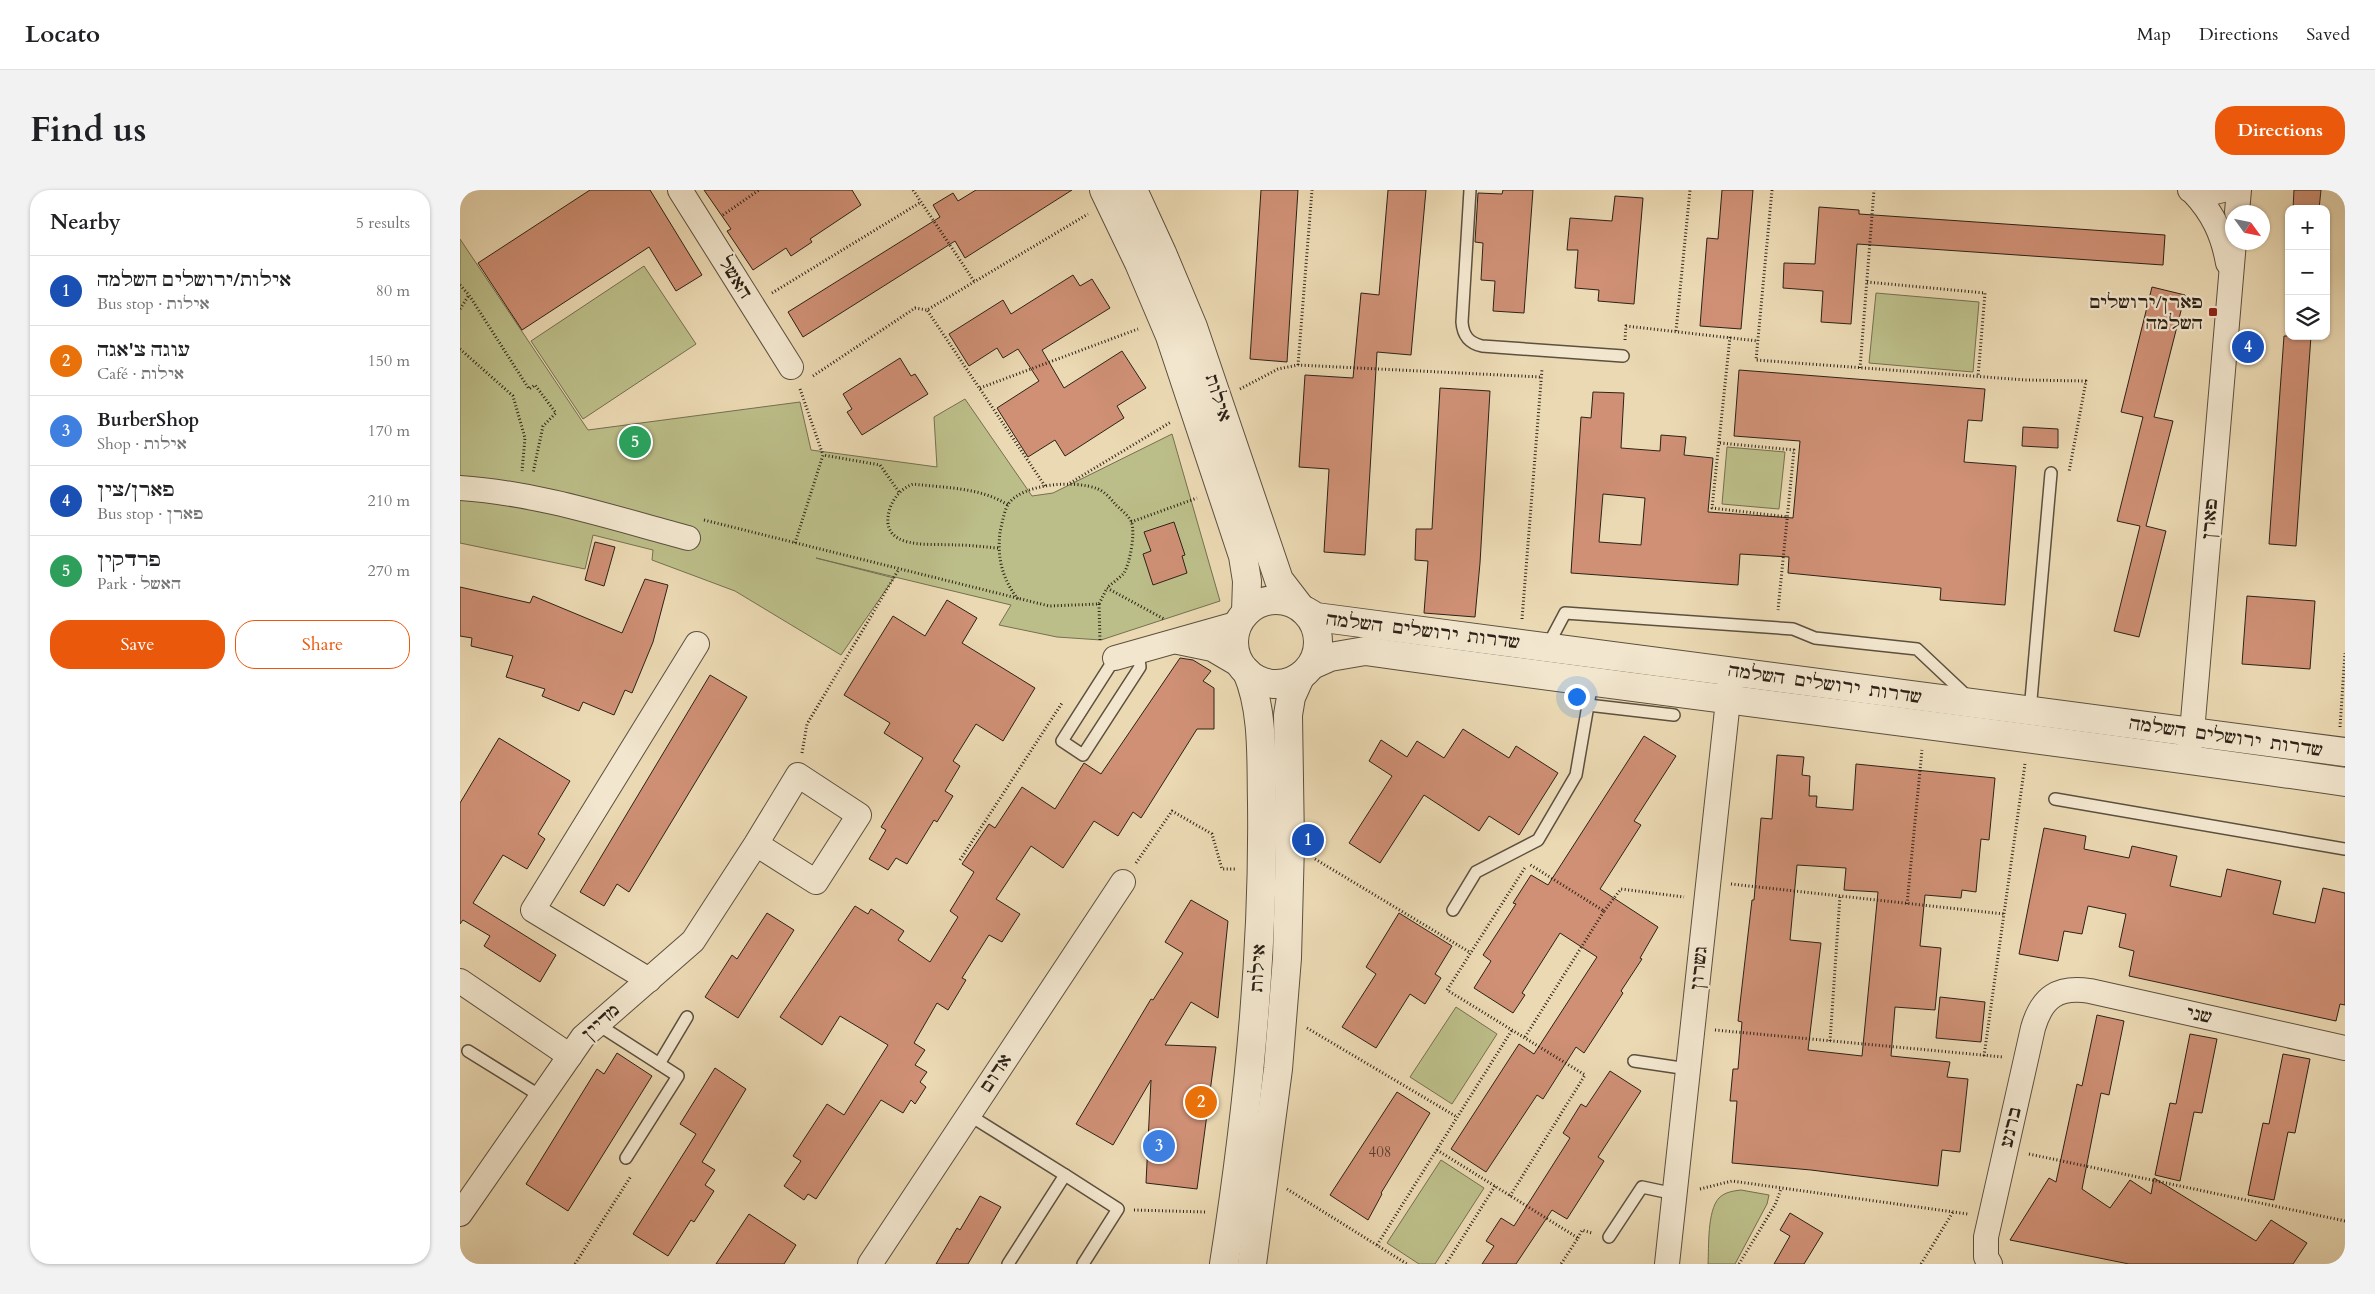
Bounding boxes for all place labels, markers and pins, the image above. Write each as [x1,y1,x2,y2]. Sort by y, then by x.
place label: פארן/ירושלים השלמה [2089,290,2203,336]
marker: פארן/ירושלים השלמה [2207,306,2219,318]
pin: 4 [2232,328,2264,366]
pin: 5 [619,423,651,461]
pin: 1 [1292,821,1324,859]
pin: 2 [1185,1083,1217,1121]
pin: 3 [1143,1127,1175,1165]

